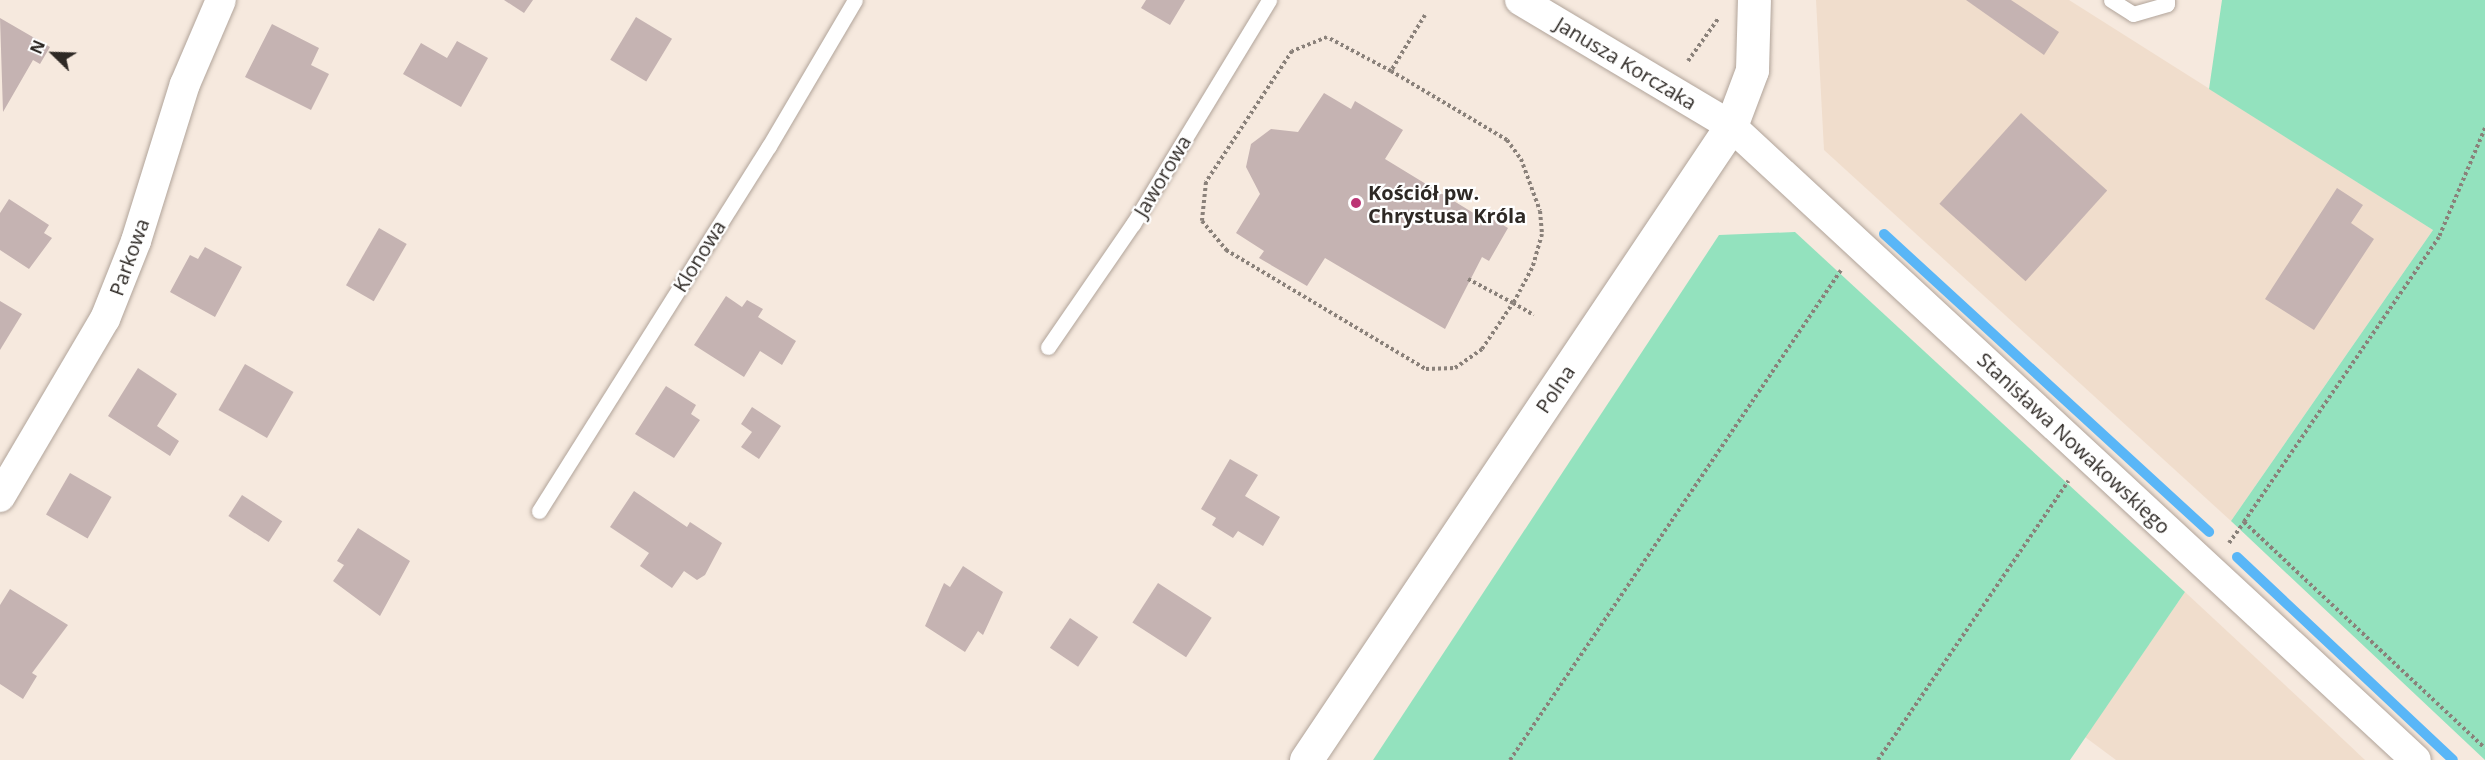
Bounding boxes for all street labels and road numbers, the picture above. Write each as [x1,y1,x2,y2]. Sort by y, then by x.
street label: Janusza Korczaka [1551,11,1701,115]
street label: Jaworowa [1128,131,1196,221]
street label: Parkowa [104,215,154,299]
street label: Klonowa [668,216,730,296]
street label: Stanisława Nowakowskiego [1973,347,2175,539]
street label: Polna [1530,361,1580,417]

